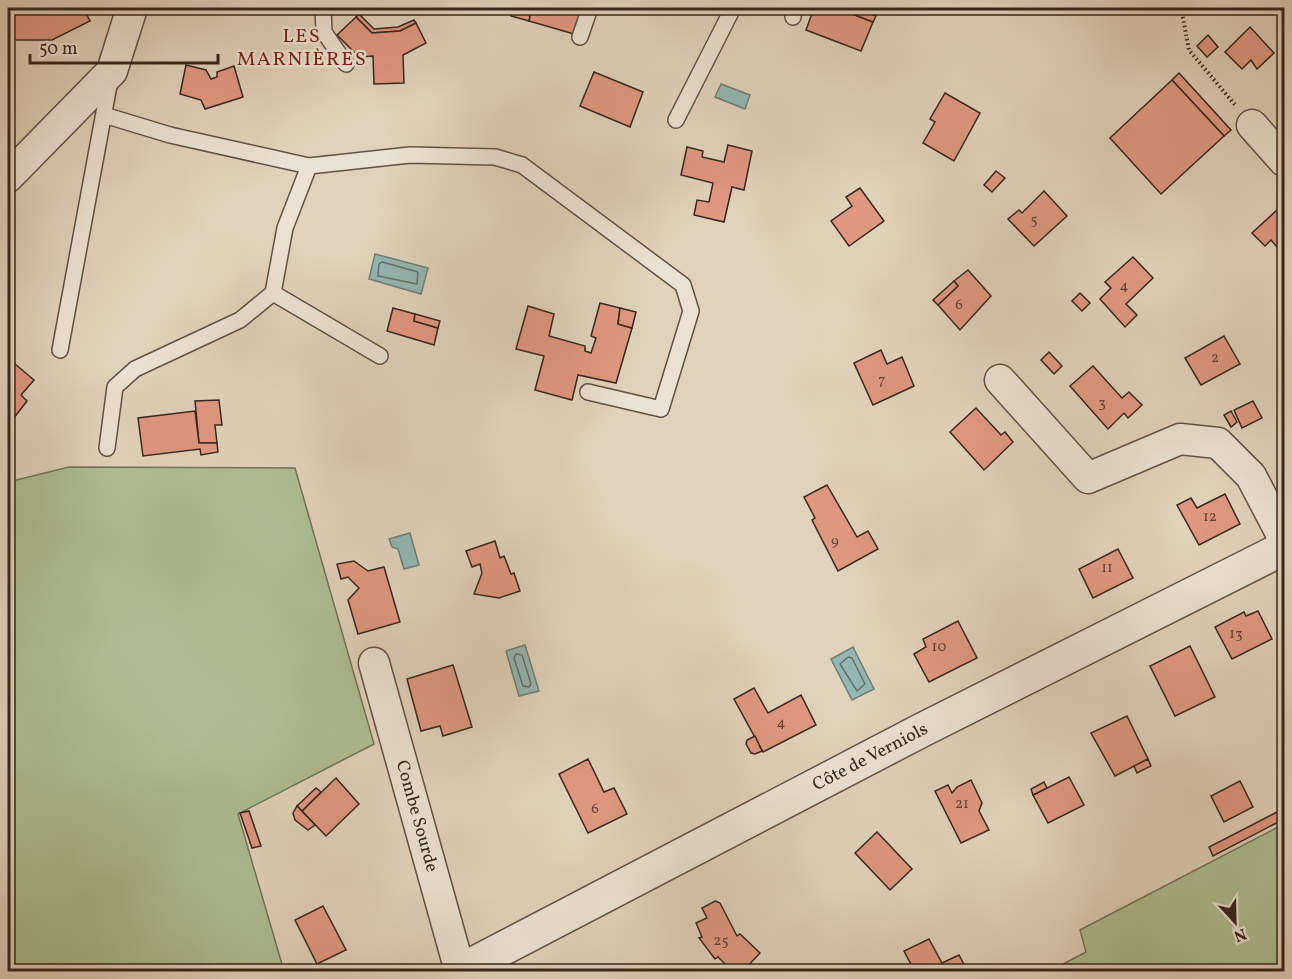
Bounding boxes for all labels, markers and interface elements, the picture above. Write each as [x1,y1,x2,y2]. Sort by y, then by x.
district label: LES MARNIÈRES [237,23,367,74]
scale bar [30,27,218,65]
text: 50 m [39,37,78,62]
house number: 5 [1030,210,1038,231]
house number: 4 [1120,276,1129,297]
house number: 6 [955,295,963,316]
house number: 2 [1211,348,1219,369]
house number: 7 [878,370,886,391]
house number: 3 [1098,393,1106,414]
house number: 12 [1203,507,1217,528]
house number: 9 [831,531,839,552]
house number: 11 [1101,558,1113,579]
house number: 13 [1229,624,1243,645]
house number: 10 [932,637,946,658]
house number: 4 [777,713,786,734]
street label: Côte de Verniols [808,717,932,797]
street label: Combe Sourde [389,757,444,875]
house number: 21 [955,794,969,815]
house number: 6 [591,799,599,820]
north arrow [1205,892,1265,952]
text: N [1230,922,1249,947]
house number: 25 [713,931,729,952]

